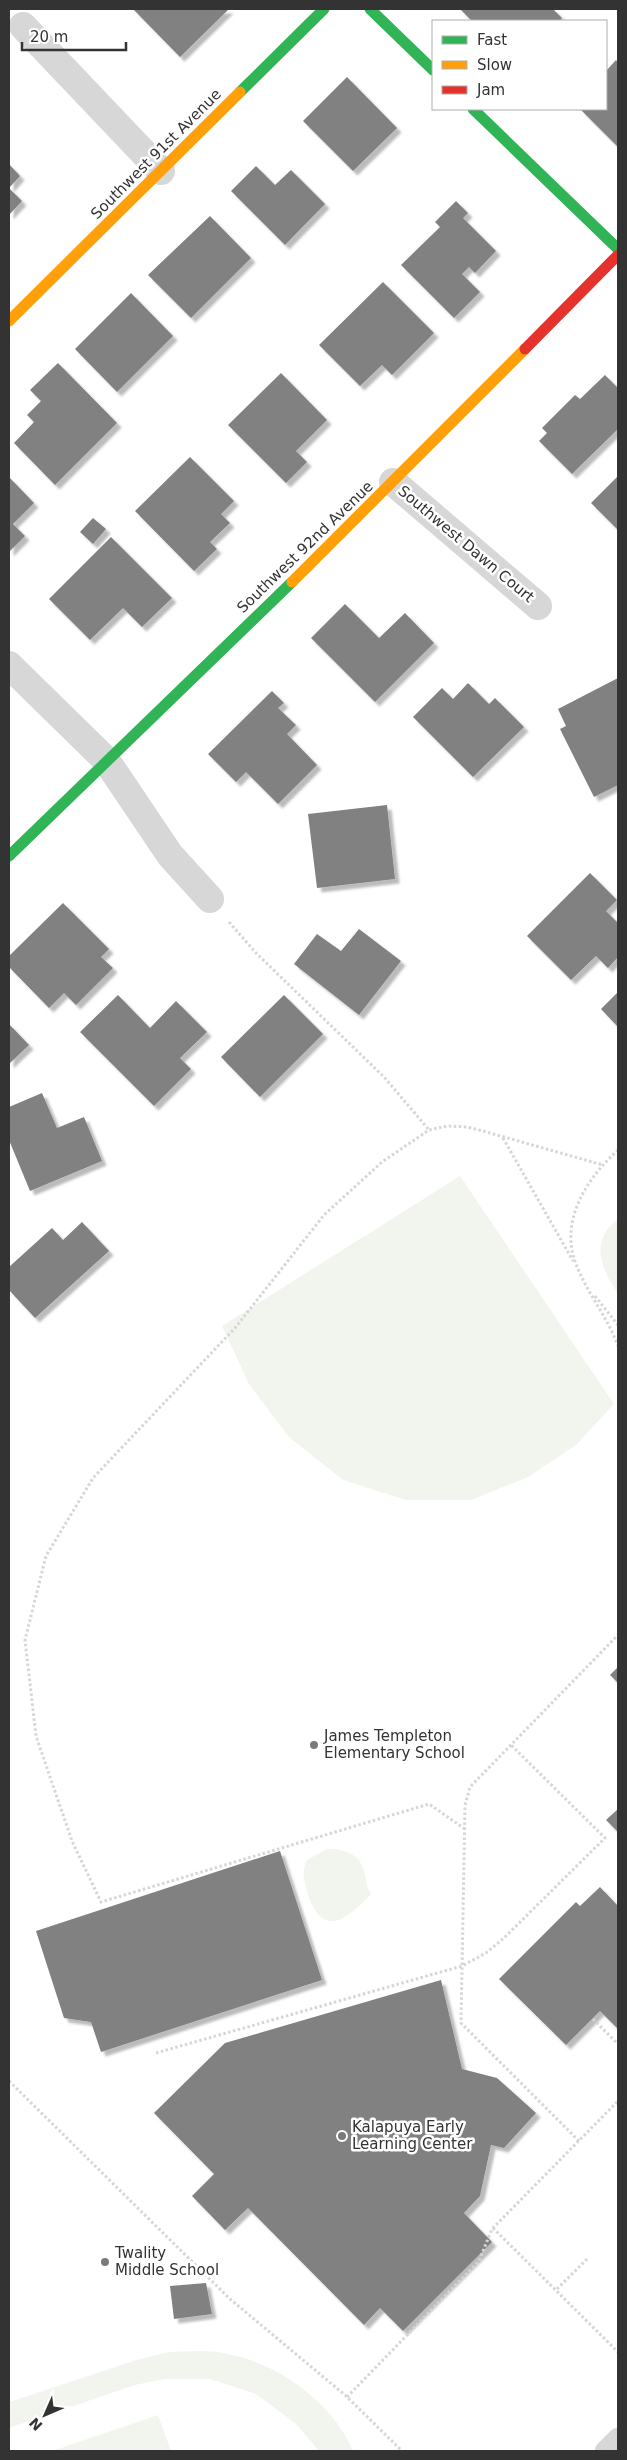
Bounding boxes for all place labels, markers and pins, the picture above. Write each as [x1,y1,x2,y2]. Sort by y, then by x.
place label: James Templeton Elementary School [323,1727,465,1762]
marker: James Templeton Elementary School [308,1739,320,1751]
place label: Kalapuya Early Learning Center [352,2118,473,2153]
marker: Kalapuya Early Learning Center [336,2130,348,2142]
place label: Twality Middle School [114,2244,219,2279]
marker: Twality Middle School [99,2256,111,2268]

